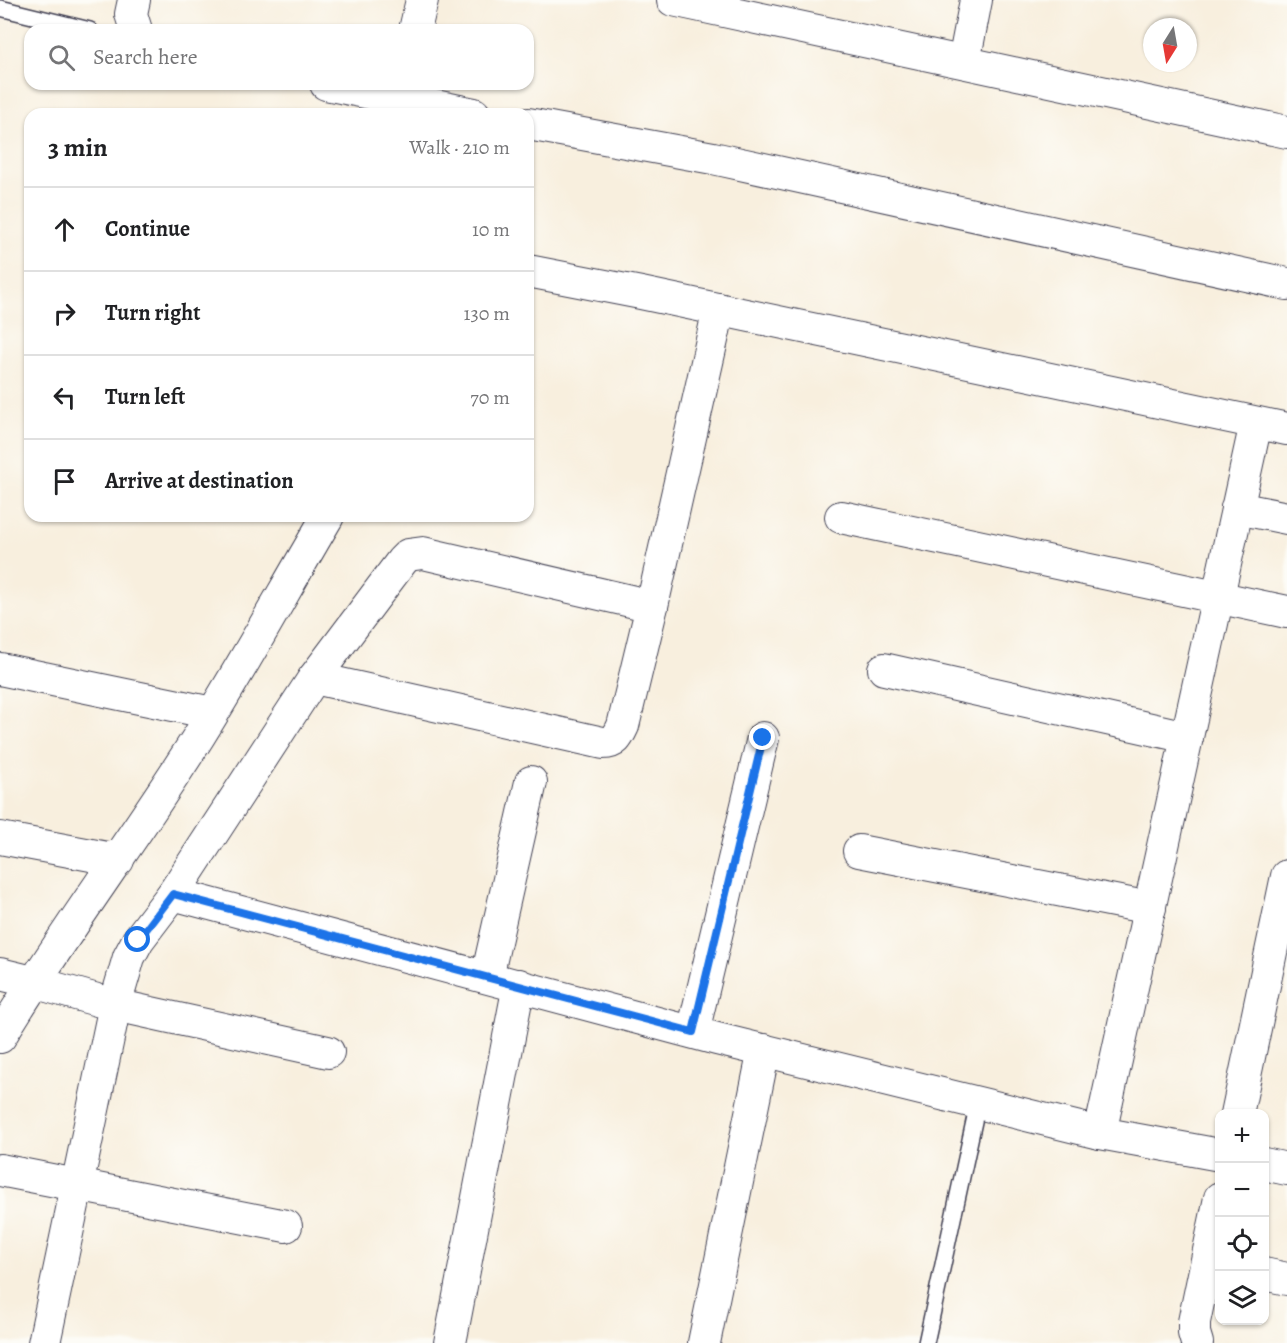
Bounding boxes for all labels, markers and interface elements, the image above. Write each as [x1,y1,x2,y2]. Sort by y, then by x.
north arrow [1143,18,1197,72]
search box [24,24,534,90]
icon: search [45,41,78,74]
text: Search here [93,42,198,72]
text: 3 min [48,130,108,165]
text: Walk · 210 m [409,134,510,161]
icon: ahead [48,213,81,246]
text: Continue [105,214,190,244]
text: 10 m [472,216,510,243]
icon: right [48,297,81,330]
text: Turn right [105,298,201,328]
text: 130 m [464,300,510,327]
icon: left [48,381,81,414]
text: Turn left [105,382,185,412]
text: 70 m [470,384,510,411]
icon: arrive [48,465,81,498]
text: Arrive at destination [105,466,294,496]
route end [749,724,775,750]
route start [124,926,150,952]
map controls [1215,1109,1269,1325]
button: + [1215,1109,1269,1163]
button: − [1215,1163,1269,1217]
button: locate [1215,1217,1269,1271]
button: layers [1215,1271,1269,1325]

